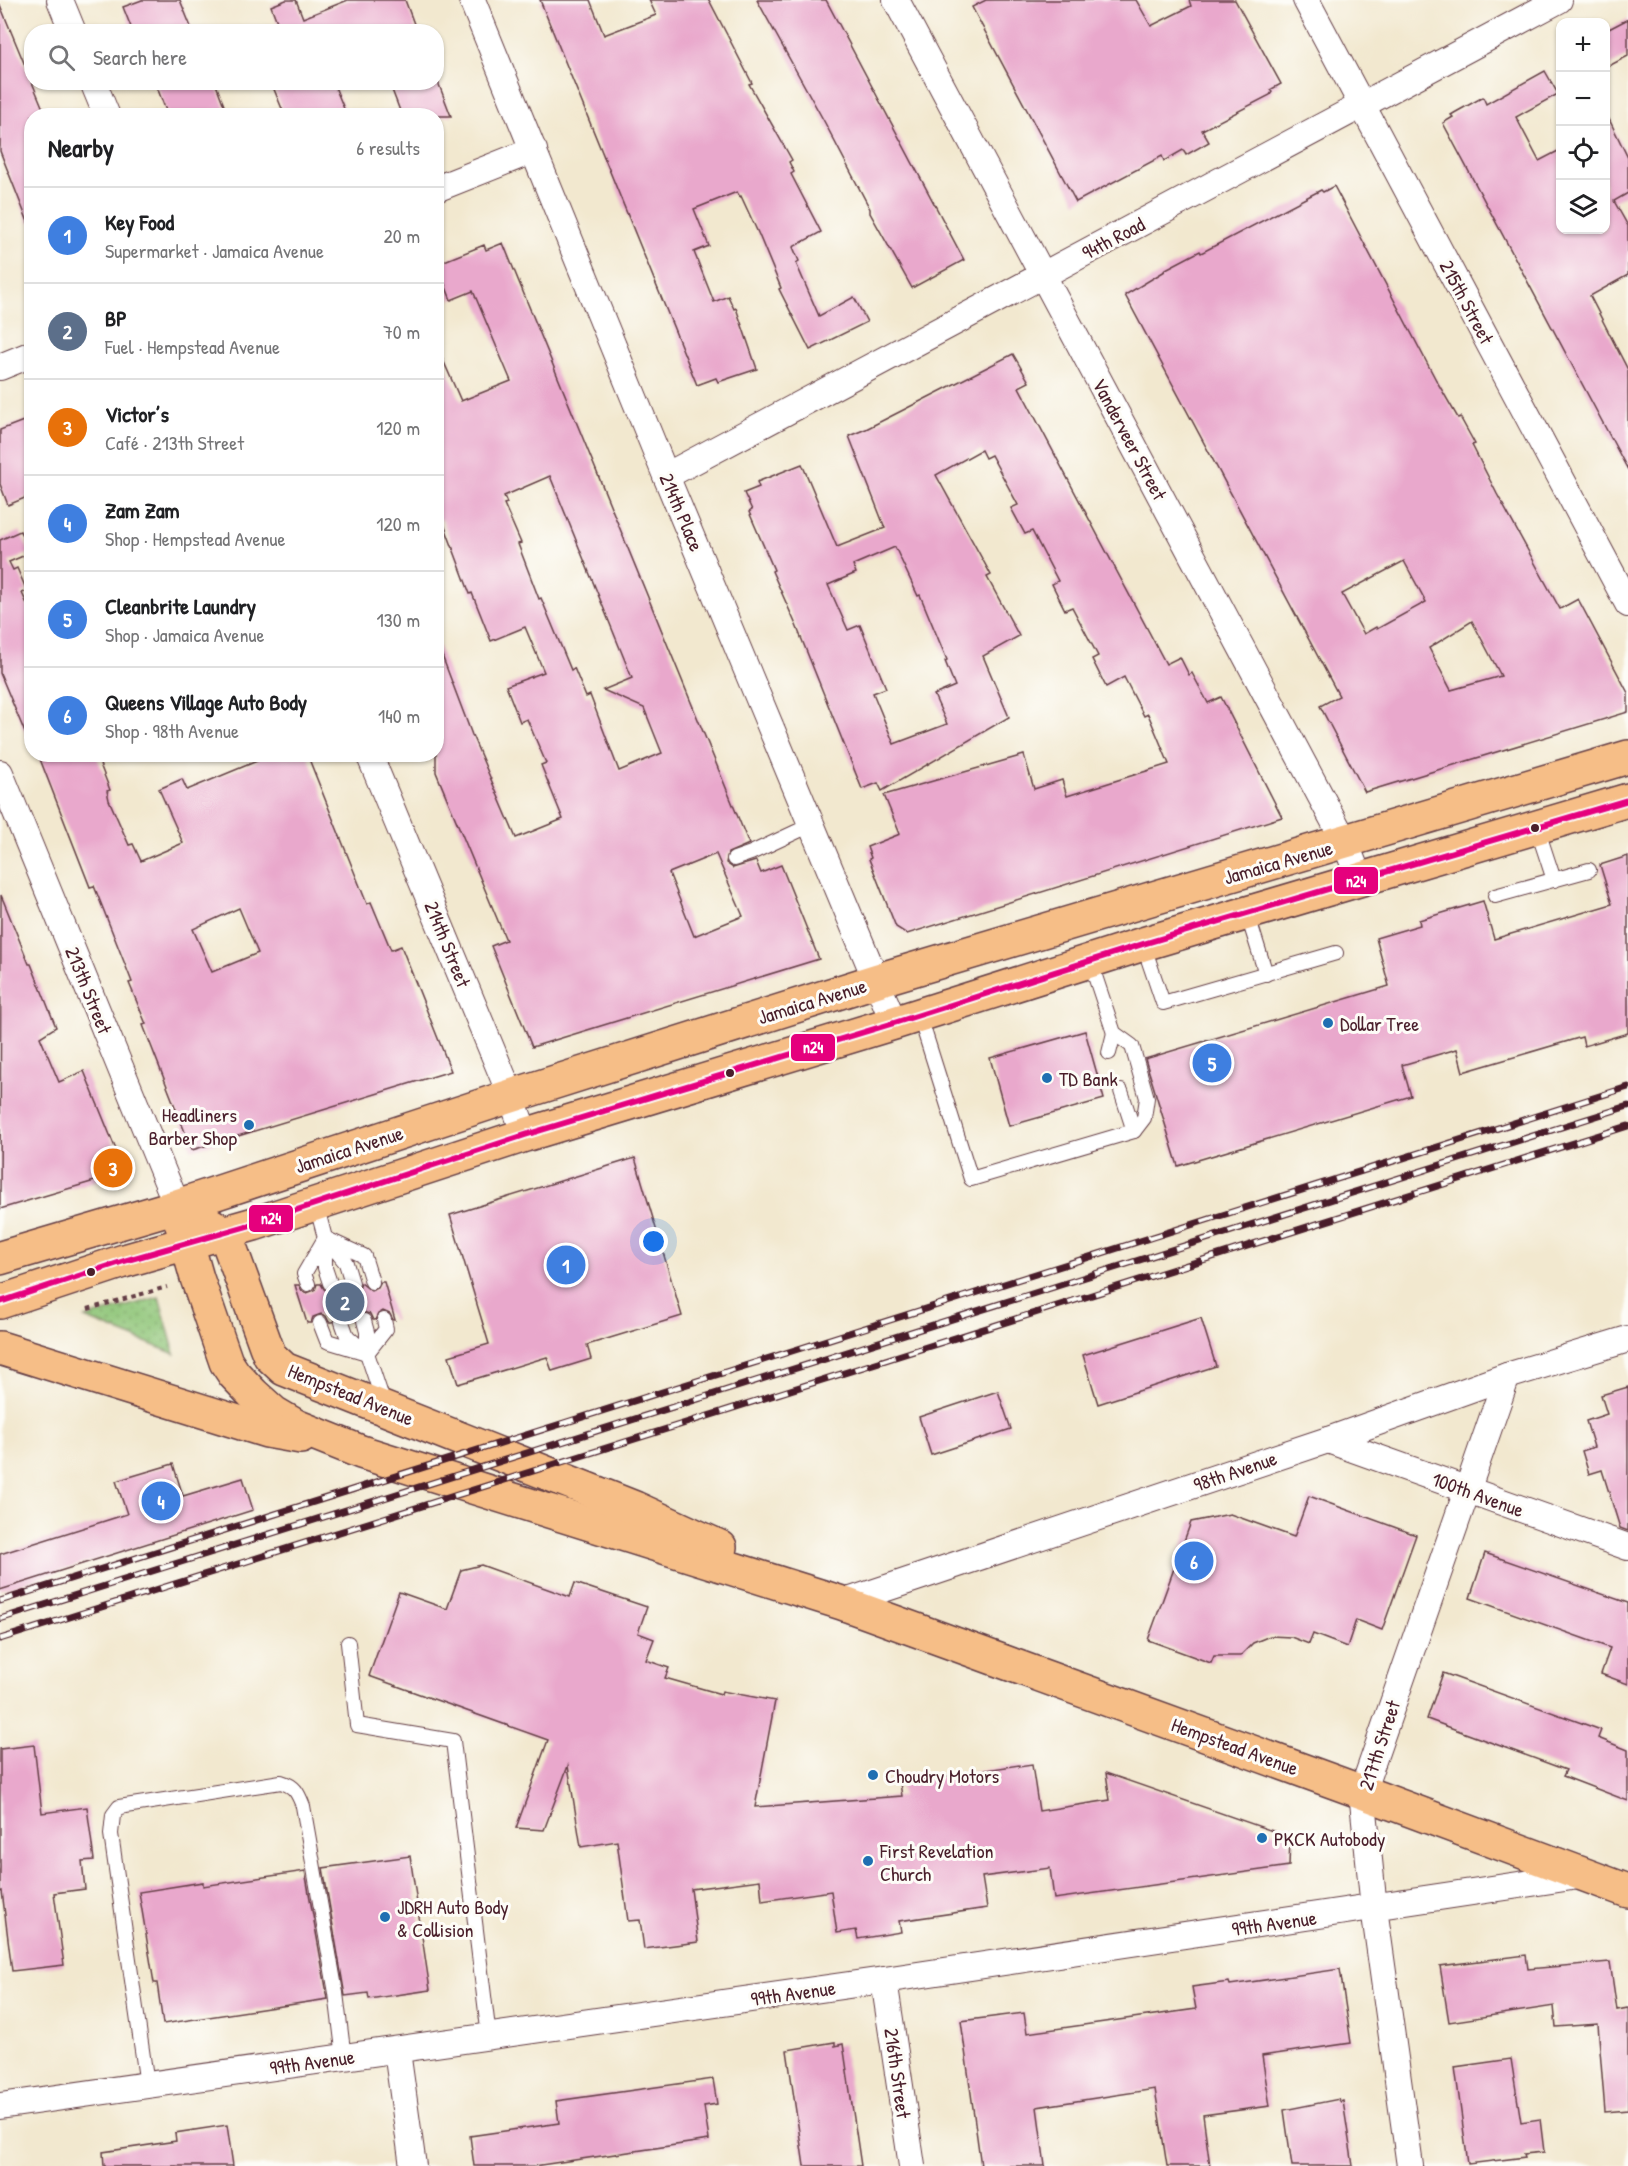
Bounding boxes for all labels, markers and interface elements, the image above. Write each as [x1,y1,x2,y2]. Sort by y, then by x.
map controls [1556,18,1610,234]
button: + [1556,18,1610,72]
search box [24,24,444,90]
icon: search [45,41,78,74]
text: Search here [93,42,187,72]
button: − [1556,72,1610,126]
button: locate [1556,126,1610,180]
text: Nearby [48,130,114,165]
text: 6 results [356,134,420,161]
button: layers [1556,180,1610,234]
text: Key Food [105,207,174,237]
street label: 94th Road [1077,210,1149,266]
text: 1 [64,222,71,249]
text: 20 m [383,222,420,249]
text: Supermarket · Jamaica Avenue [105,237,324,264]
street label: 215th Street [1434,255,1501,350]
text: BP [105,303,127,333]
text: 2 [63,318,72,345]
text: 70 m [383,318,420,345]
text: Fuel · Hempstead Avenue [105,333,280,360]
street label: Vanderveer Street [1087,373,1174,506]
text: Victor’s [105,399,169,429]
text: 3 [63,414,72,441]
text: 120 m [376,414,420,441]
text: Café · 213th Street [105,429,244,456]
street label: 214th Place [653,469,711,555]
text: Zam Zam [105,495,180,525]
text: 4 [64,510,71,537]
text: 120 m [376,510,420,537]
text: Shop · Hempstead Avenue [105,525,285,552]
text: Cleanbrite Laundry [105,591,256,621]
text: 5 [63,606,72,633]
text: 130 m [377,606,420,633]
text: Shop · Jamaica Avenue [105,621,264,648]
text: Queens Village Auto Body [105,687,307,717]
text: 6 [64,702,71,729]
text: 140 m [378,702,420,729]
text: Shop · 98th Avenue [105,717,239,744]
unlabelled marker [1529,822,1541,834]
street label: Jamaica Avenue [1220,834,1336,890]
line badge: n24 [1333,866,1379,895]
text: n24 [1346,870,1366,892]
street label: 214th Street [419,897,478,992]
street label: 213th Street [59,942,119,1039]
street label: Jamaica Avenue [754,972,870,1030]
place label: Dollar Tree [1340,1010,1419,1037]
marker: Dollar Tree [1321,1016,1335,1030]
line badge: n24 [790,1033,836,1062]
text: n24 [803,1036,823,1058]
pin: 5 [1192,1040,1232,1086]
place label: TD Bank [1059,1065,1118,1092]
unlabelled marker [724,1067,736,1079]
marker: TD Bank [1040,1071,1054,1085]
place label: Headliners Barber Shop [149,1101,237,1151]
marker: Headliners Barber Shop [242,1118,256,1132]
street label: Jamaica Avenue [292,1119,407,1179]
pin: 3 [94,1146,132,1190]
line badge: n24 [248,1204,294,1233]
text: n24 [261,1207,281,1229]
your location [639,1227,668,1256]
pin: 1 [546,1242,586,1288]
unlabelled marker [85,1266,97,1278]
pin: 2 [326,1280,364,1324]
street label: Hempstead Avenue [284,1357,418,1431]
street label: 98th Avenue [1190,1444,1280,1498]
street label: 100th Avenue [1428,1465,1528,1523]
pin: 4 [142,1478,180,1524]
pin: 6 [1174,1538,1214,1584]
street label: 217th Street [1352,1696,1407,1793]
street label: Hempstead Avenue [1168,1711,1302,1781]
place label: Choudry Motors [885,1762,1000,1789]
marker: Choudry Motors [866,1768,880,1782]
place label: PKCK Autobody [1274,1825,1385,1852]
marker: PKCK Autobody [1255,1831,1269,1845]
place label: First Revelation Church [879,1837,993,1887]
marker: First Revelation Church [861,1854,875,1868]
place label: JDRH Auto Body & Collision [397,1893,509,1943]
street label: 99th Avenue [1230,1904,1318,1942]
marker: JDRH Auto Body & Collision [378,1910,392,1924]
street label: 99th Avenue [749,1974,837,2012]
street label: 216th Street [878,2026,918,2121]
street label: 99th Avenue [268,2043,356,2081]

